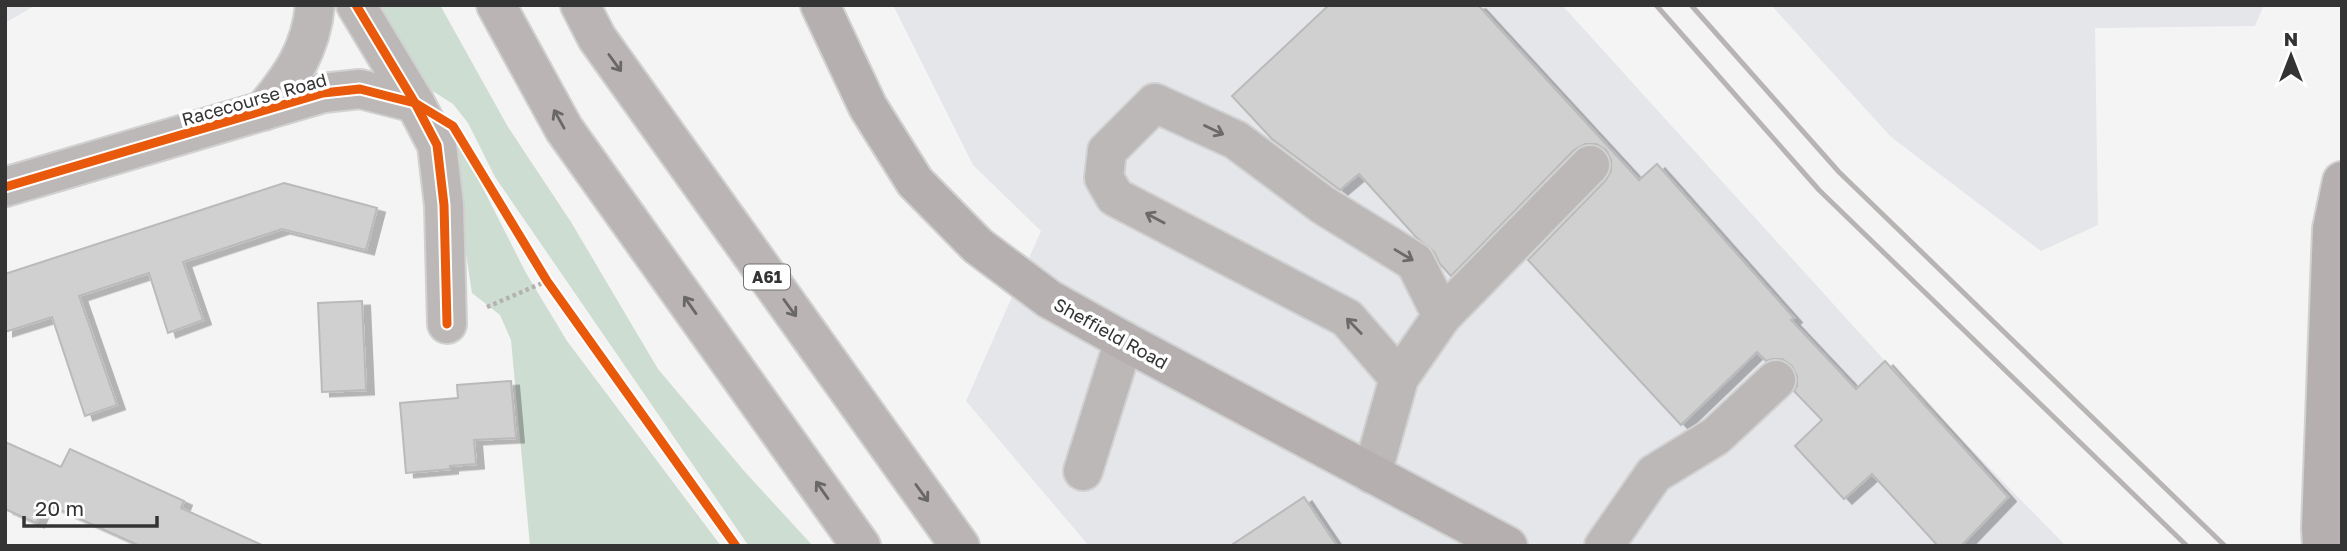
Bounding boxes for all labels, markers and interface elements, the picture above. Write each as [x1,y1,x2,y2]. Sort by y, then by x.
north arrow [2256,21,2326,91]
text: N [2284,27,2298,50]
one-way arrow [608,53,622,72]
street label: Racecourse Road [179,68,329,130]
one-way arrow [552,109,565,130]
one-way arrow [1203,124,1224,137]
one-way arrow [1145,211,1165,225]
one-way arrow [1393,248,1413,262]
road number: A61 [744,264,790,290]
street label: Sheffield Road [1050,293,1172,373]
one-way arrow [683,296,697,315]
one-way arrow [783,298,797,317]
one-way arrow [1345,318,1362,335]
one-way arrow [815,481,829,500]
scale bar [24,484,158,528]
one-way arrow [914,484,929,503]
text: 20 m [35,495,84,521]

